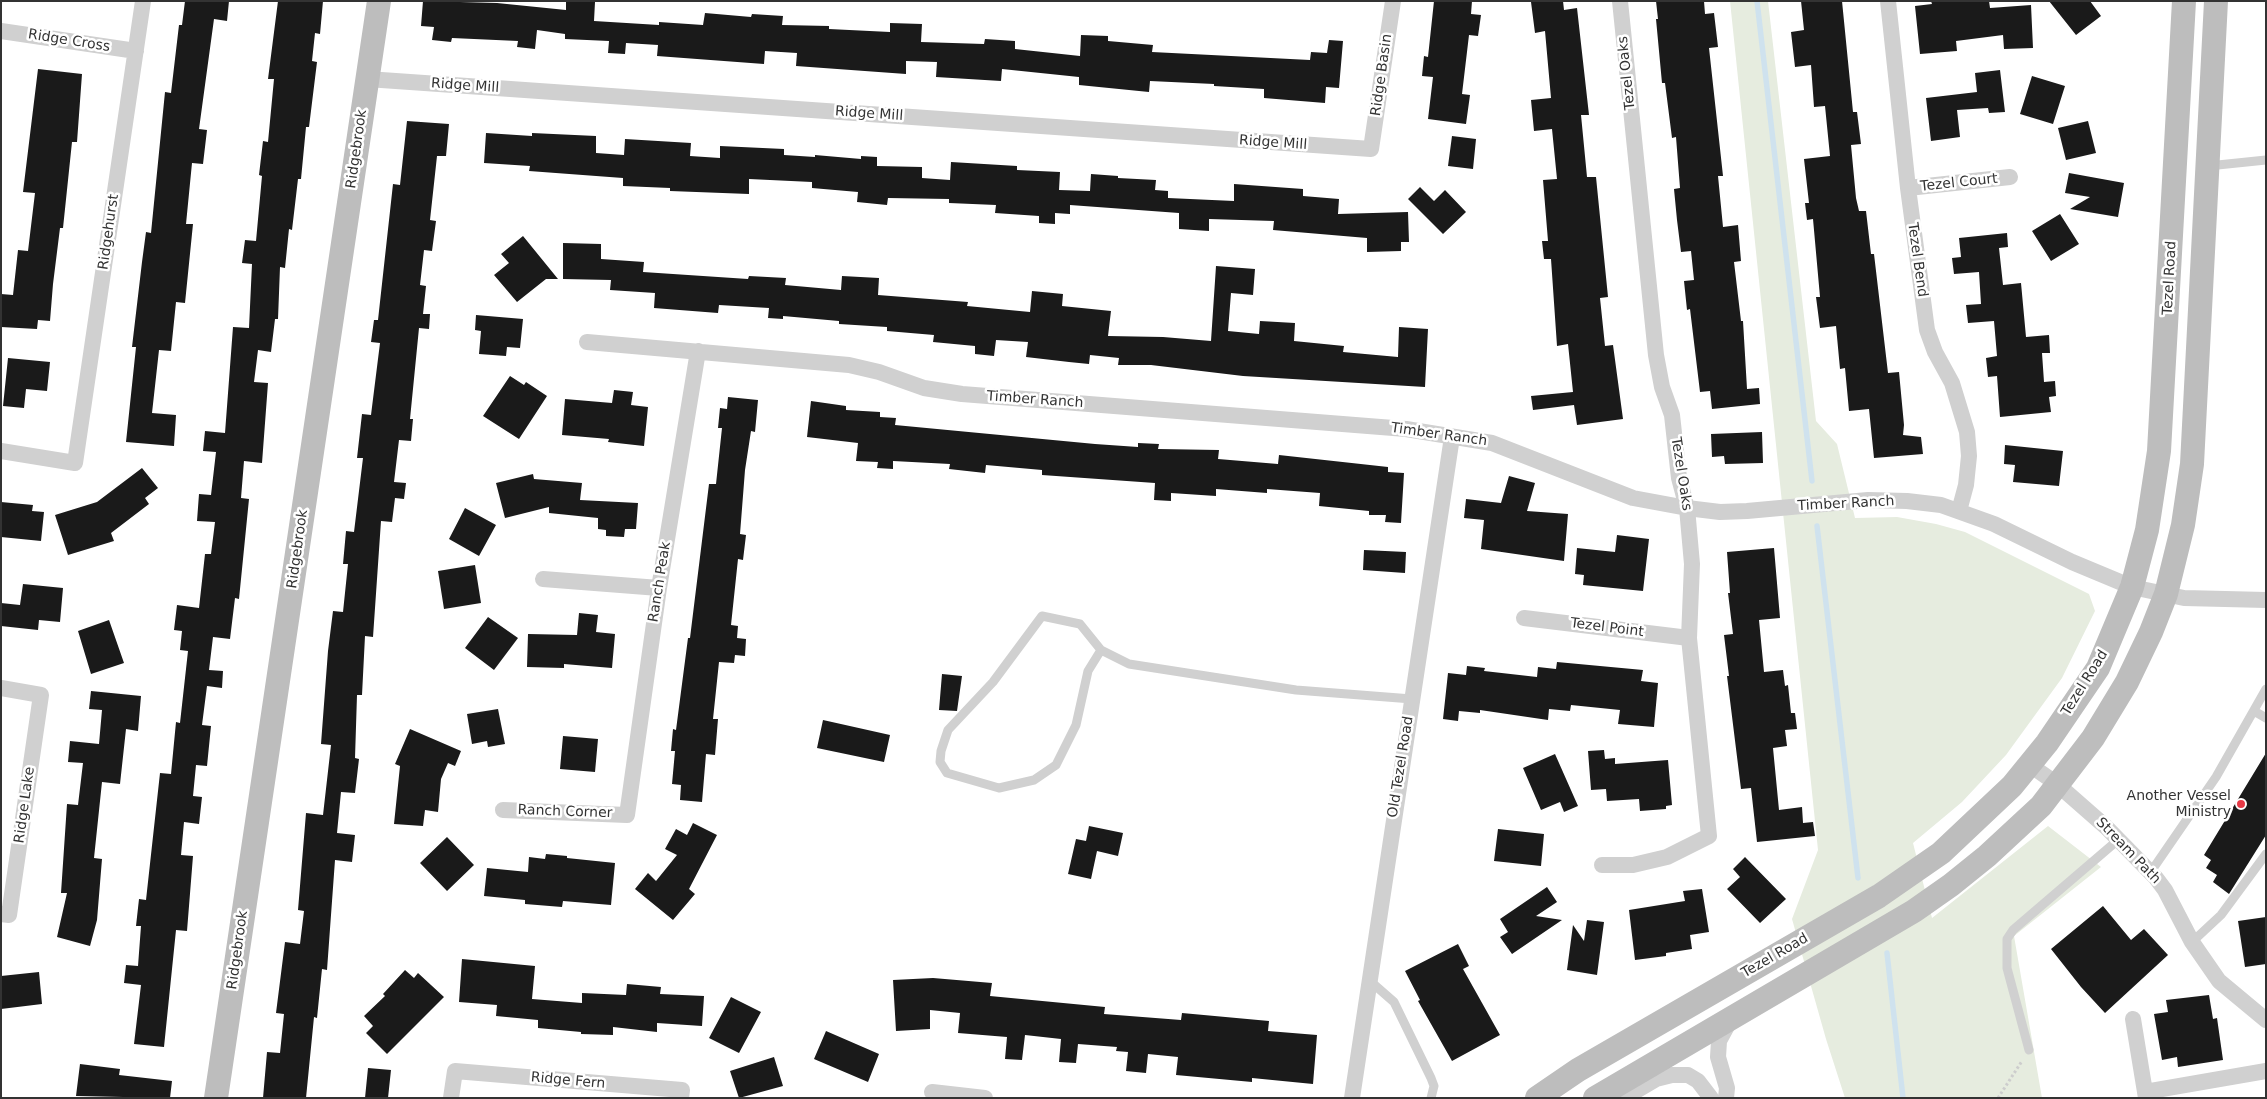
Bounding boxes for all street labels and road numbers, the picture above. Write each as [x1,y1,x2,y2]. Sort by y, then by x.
street label: Ridge Cross [27,26,111,56]
street label: Ridge Basin [1368,33,1396,117]
street label: Tezel Oaks [1615,35,1639,111]
street label: Ridge Mill [430,75,500,97]
street label: Ridge Mill [834,103,904,125]
street label: Ridgebrook [343,108,371,190]
street label: Ridge Mill [1238,132,1308,154]
street label: Tezel Court [1920,171,1998,195]
street label: Ridgehurst [95,193,123,271]
street label: Tezel Bend [1903,222,1931,298]
street label: Tezel Road [2160,241,2180,315]
street label: Timber Ranch [986,388,1084,412]
street label: Timber Ranch [1390,420,1488,450]
street label: Tezel Oaks [1667,436,1695,512]
street label: Timber Ranch [1797,493,1895,515]
street label: Ridgebrook [284,508,312,590]
street label: Ranch Peak [645,541,675,623]
street label: Tezel Point [1569,615,1645,641]
street label: Tezel Road [2058,647,2112,719]
street label: Old Tezel Road [1385,715,1417,819]
street label: Ridge Lake [11,766,39,844]
street label: Ranch Corner [517,802,613,822]
street label: Stream Path [2092,814,2164,888]
street label: Ridgebrook [224,909,252,991]
street label: Tezel Road [1739,930,1811,982]
street label: Ridge Fern [530,1069,606,1093]

